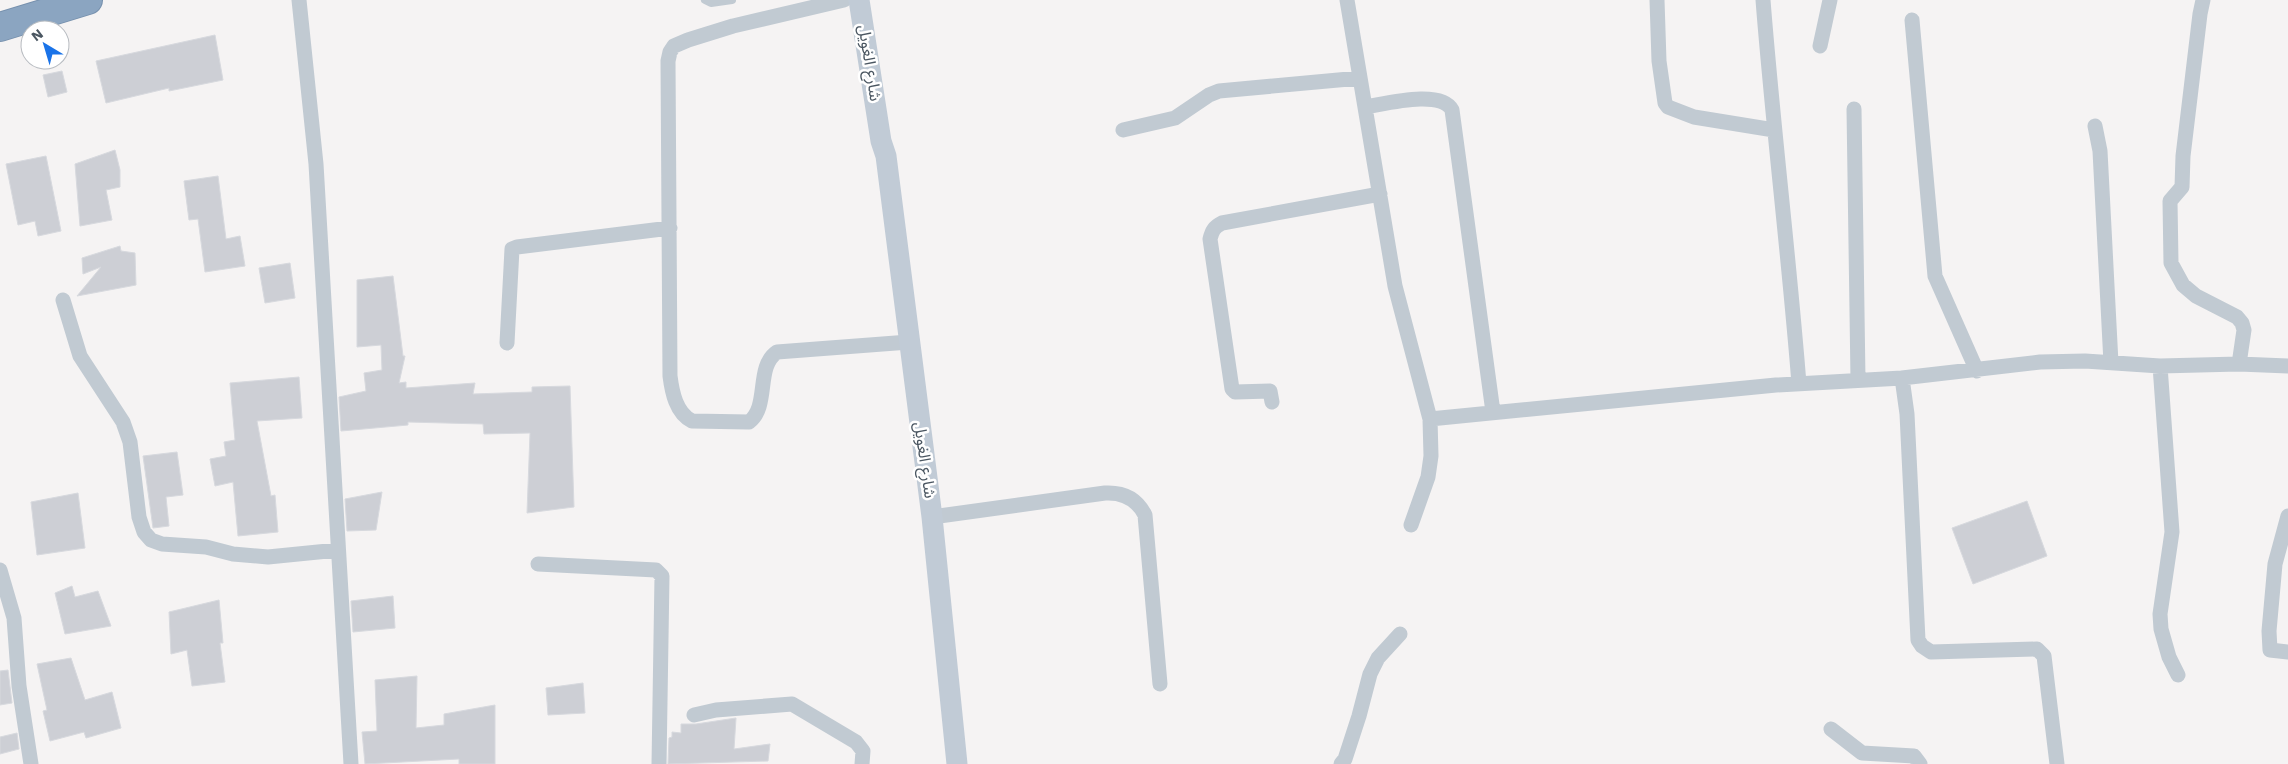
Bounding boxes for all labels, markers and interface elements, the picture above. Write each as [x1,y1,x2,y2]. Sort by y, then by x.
north arrow [20,20,70,70]
street label: شارع الغويل [852,24,885,103]
text: N [28,25,46,44]
street label: شارع الغويل [907,421,940,500]

